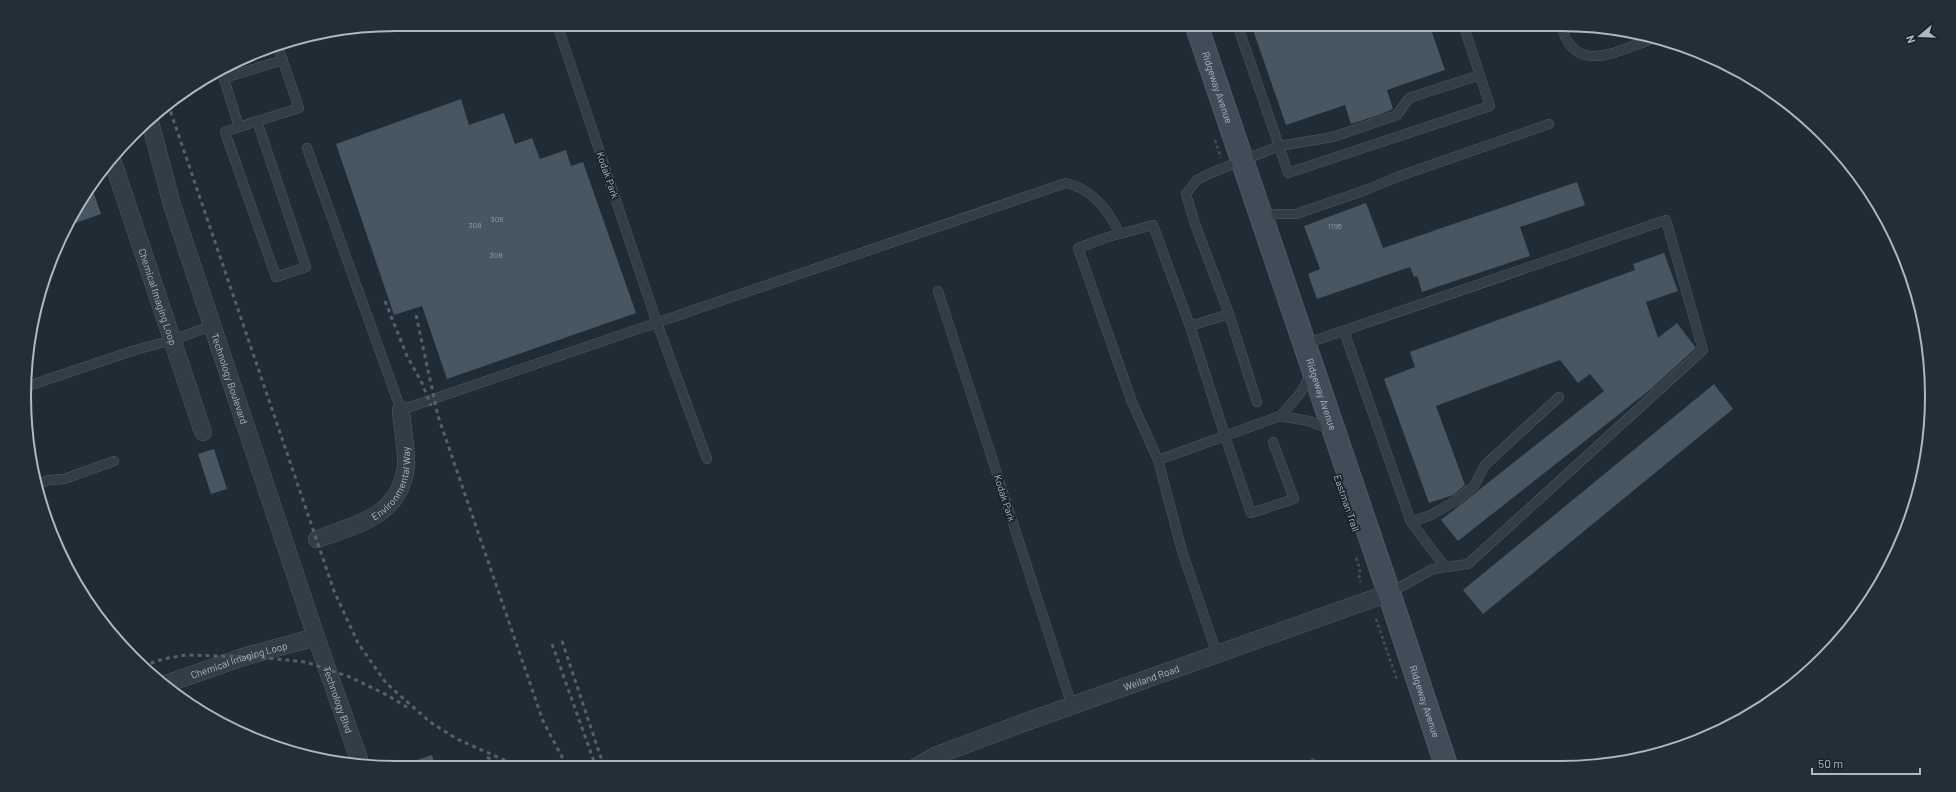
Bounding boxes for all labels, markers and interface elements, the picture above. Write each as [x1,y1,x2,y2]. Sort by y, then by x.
north arrow [1900,16,1940,56]
text: N [1903,34,1917,45]
street label: Ridgeway Avenue [1200,50,1235,125]
street label: Kodak Park [594,150,622,200]
house number: 308 [491,214,503,224]
house number: 308 [469,220,481,230]
house number: 1195 [1328,221,1342,231]
street label: Chemical Imaging Loop [136,247,180,347]
house number: 308 [490,250,502,260]
street label: Technology Boulevard [209,332,251,426]
street label: Ridgeway Avenue [1304,357,1339,432]
street label: Environmental Way [369,446,412,522]
street label: Kodak Park [992,473,1018,523]
street label: Eastman Trail [1332,473,1362,533]
street label: Chemical Imaging Loop [189,639,289,681]
street label: Weiland Road [1122,662,1181,693]
street label: Ridgeway Avenue [1407,664,1442,739]
street label: Technology Blvd [321,665,355,735]
scale bar [1812,750,1920,776]
text: 50 m [1818,756,1843,770]

